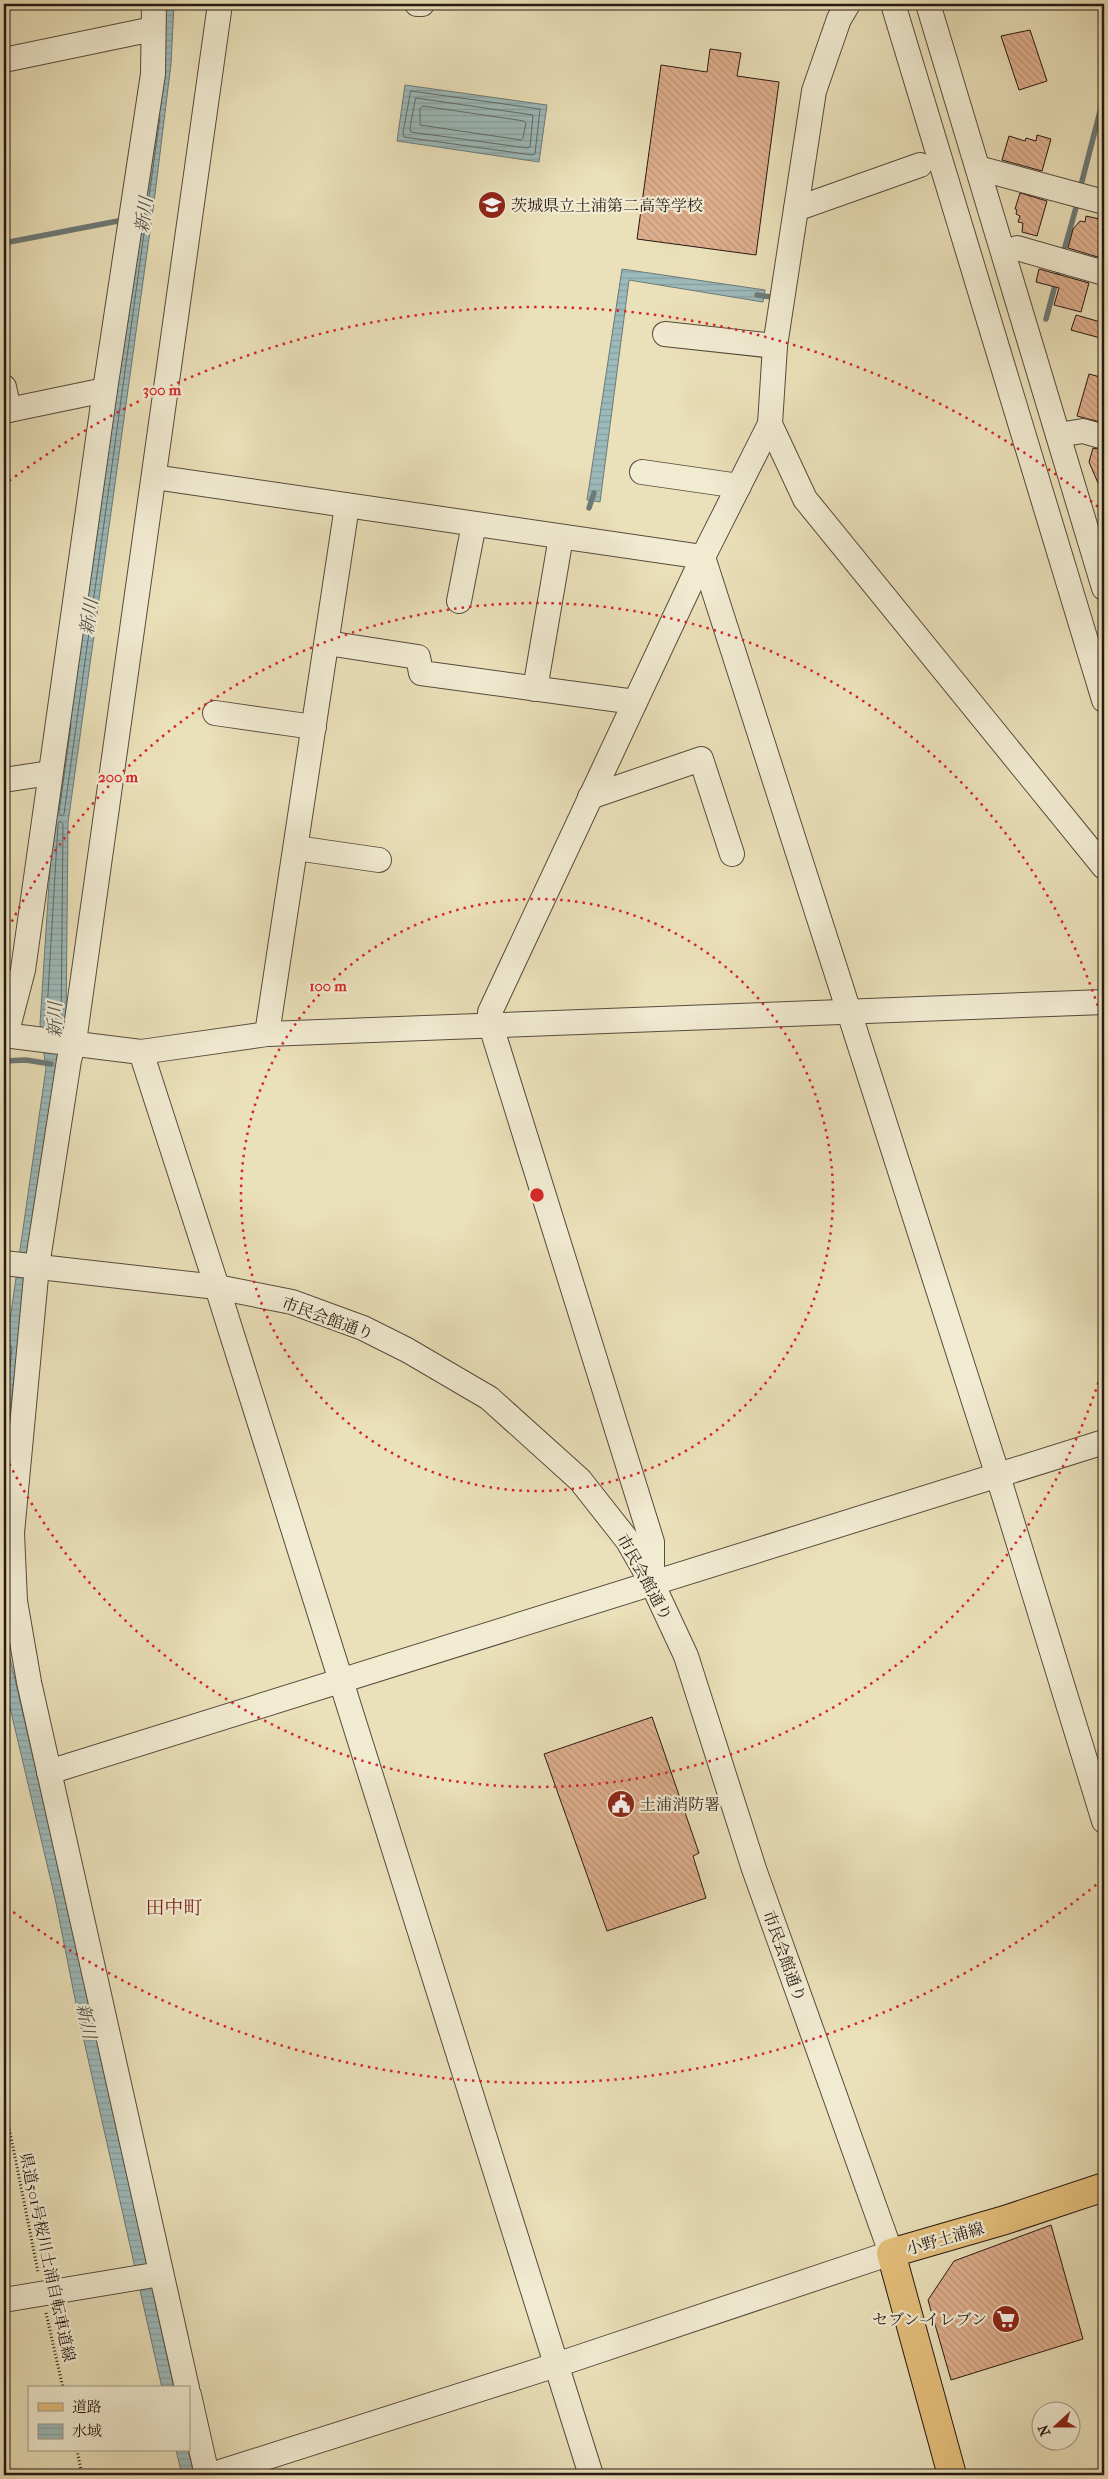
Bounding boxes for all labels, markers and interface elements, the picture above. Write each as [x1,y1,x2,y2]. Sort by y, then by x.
school or university icon: 茨城県立土浦第二高等学校 [477,190,507,220]
water label: 新川 [132,194,158,234]
place label: 茨城県立土浦第二高等学校 [511,196,703,215]
text: 300 m [143,381,182,399]
water label: 新川 [77,596,103,636]
text: 200 m [98,768,138,786]
text: 100 m [309,977,347,995]
water label: 新川 [45,1000,66,1038]
centre of rings [528,1186,546,1204]
street label: 市民会館通り [279,1293,376,1344]
street label: 市民会館通り [613,1531,676,1624]
public building icon: 土浦消防署 [606,1789,636,1819]
place label: 土浦消防署 [640,1795,720,1814]
district label: 田中町 [145,1897,203,1919]
street label: 市民会館通り [759,1908,810,2005]
water label: 新川 [71,2001,100,2043]
street label: 県道501号桜川土浦自転車道線 [16,2151,79,2363]
street label: 小野土浦線 [904,2218,986,2259]
supermarket icon: セブン-イレブン [991,2304,1021,2334]
place label: セブン-イレブン [872,2310,987,2329]
legend [28,2386,190,2452]
text: 道路 [72,2398,102,2416]
north arrow [1030,2402,1080,2452]
text: 水域 [72,2422,102,2440]
text: N [1034,2422,1054,2438]

